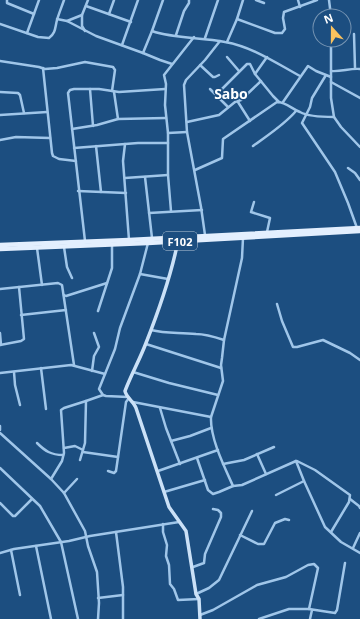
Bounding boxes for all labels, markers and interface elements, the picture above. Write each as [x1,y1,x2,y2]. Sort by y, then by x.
north arrow [312,8,352,48]
text: N [321,10,335,27]
district label: Sabo [214,84,248,103]
road number: F102 [163,232,197,250]

